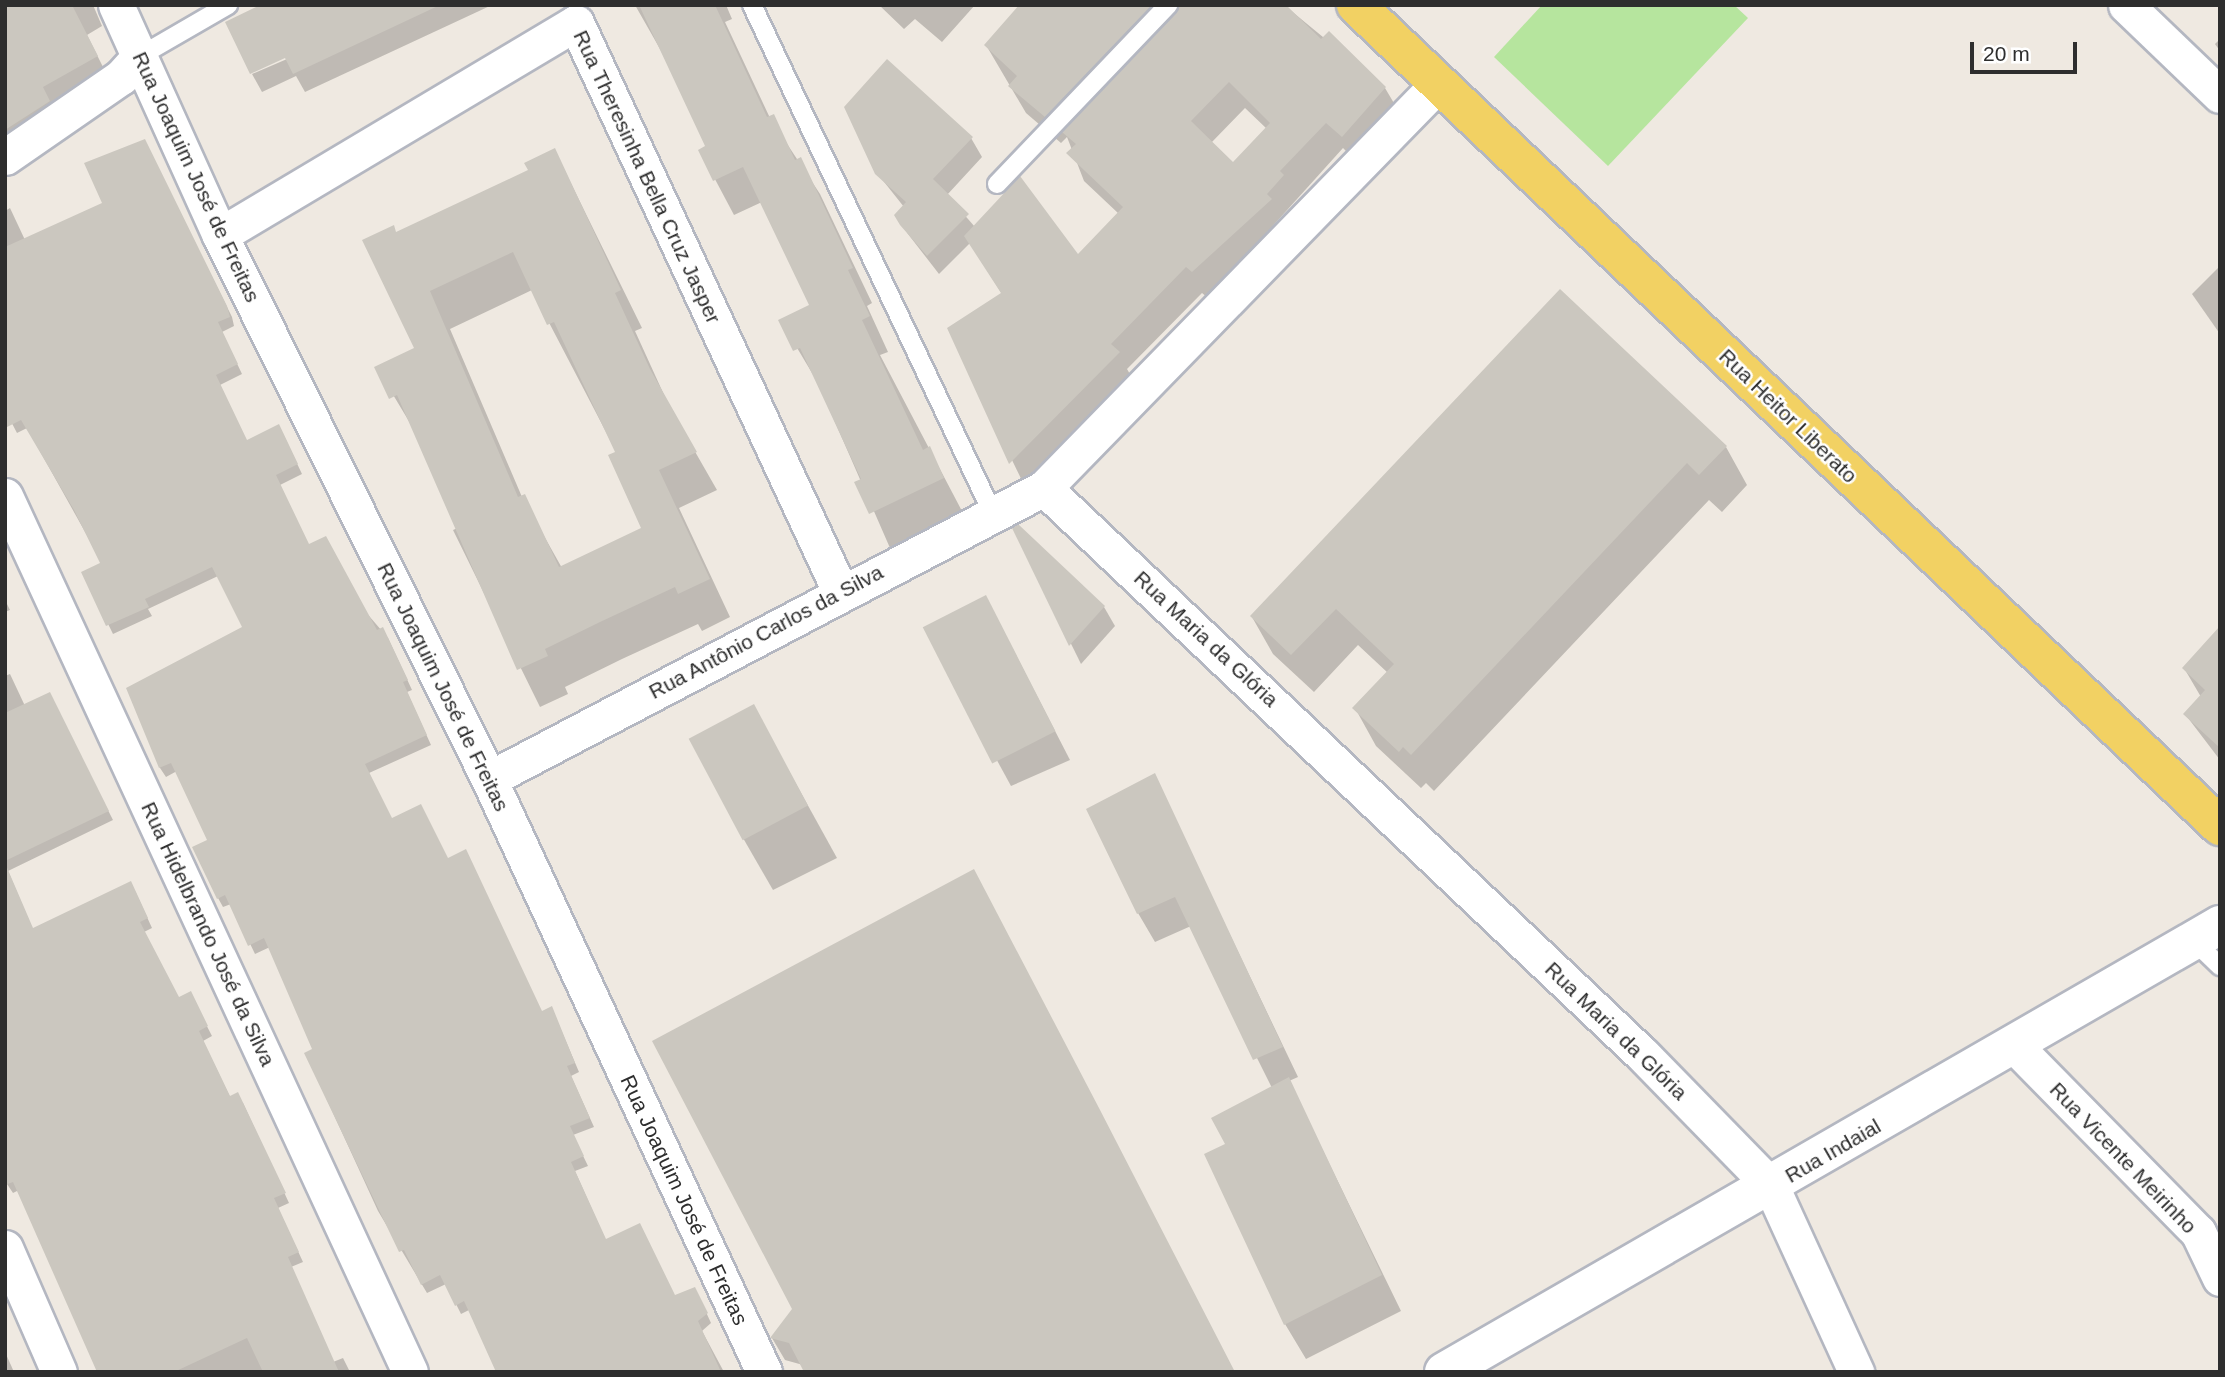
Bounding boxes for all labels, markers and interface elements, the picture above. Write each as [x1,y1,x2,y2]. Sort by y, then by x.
street label: Rua Theresinha Bella Cruz Jasper [568,26,726,328]
scale bar [1973,28,2080,72]
text: 20 m [1983,42,2030,65]
street label: Rua Joaquim José de Freitas [127,48,265,306]
street label: Rua Heitor Liberato [1714,344,1862,488]
street label: Rua Joaquim José de Freitas [372,559,514,815]
street label: Rua Antônio Carlos da Silva [644,559,888,705]
street label: Rua Maria da Glória [1129,566,1283,712]
street label: Rua Hidelbrando José da Silva [136,798,280,1070]
street label: Rua Maria da Glória [1540,957,1692,1105]
street label: Rua Joaquim José de Freitas [615,1071,753,1329]
street label: Rua Vicente Meirinho [2044,1077,2202,1239]
street label: Rua Indaial [1781,1114,1885,1188]

